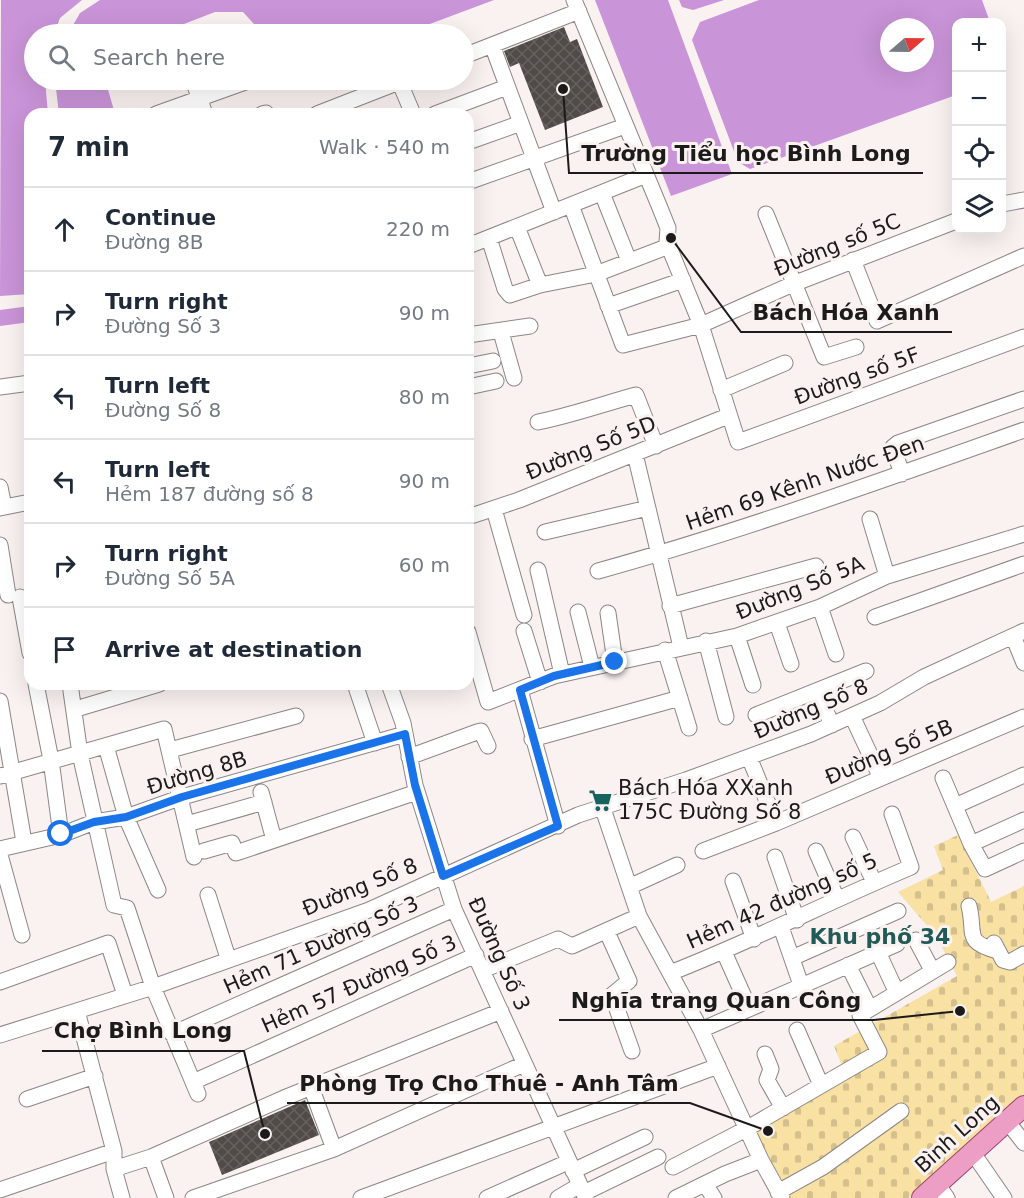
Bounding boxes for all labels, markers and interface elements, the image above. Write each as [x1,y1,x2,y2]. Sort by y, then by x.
north arrow [880,18,934,72]
map controls [952,18,1006,234]
button: + [952,18,1006,72]
search box [24,24,474,90]
icon: search [45,41,78,74]
text: Search here [93,45,225,70]
button: − [952,72,1006,126]
button: locate [952,126,1006,180]
text: 7 min [48,132,130,162]
callout: Trường Tiểu học Bình Long [569,133,923,173]
text: Walk · 540 m [319,135,450,159]
text: Trường Tiểu học Bình Long [581,141,911,166]
button: layers [952,180,1006,234]
text: Continue [105,205,216,230]
street label: Đường số 5C [770,209,904,281]
icon: ahead [48,213,81,246]
text: 220 m [386,217,450,241]
text: Đường 8B [105,230,204,254]
text: Turn right [105,289,228,314]
callout: Bách Hóa Xanh [741,292,952,332]
icon: right [48,297,81,330]
text: Bách Hóa Xanh [752,300,940,325]
text: 90 m [399,301,450,325]
text: Đường Số 3 [105,314,221,338]
street label: Đường số 5F [791,342,923,410]
text: Turn left [105,373,210,398]
icon: left [48,381,81,414]
text: 80 m [399,385,450,409]
text: Đường Số 8 [105,398,221,422]
street label: Đường Số 5D [522,411,660,485]
street label: Hẻm 69 Kênh Nước Đen [683,431,927,535]
text: Turn left [105,457,210,482]
icon: left [48,465,81,498]
text: 90 m [399,469,450,493]
text: Hẻm 187 đường số 8 [105,482,314,506]
text: Turn right [105,541,228,566]
icon: right [48,549,81,582]
street label: Đường Số 5A [732,551,868,625]
text: 60 m [399,553,450,577]
text: Đường Số 5A [105,566,235,590]
icon: arrive [48,633,81,666]
text: Arrive at destination [105,637,362,662]
route end [601,648,627,674]
street label: Đường Số 8 [750,674,872,744]
street label: Đường Số 5B [822,714,956,790]
street label: Đường 8B [144,746,250,800]
place label: Bách Hóa XXanh 175C Đường Số 8 [618,776,801,824]
supermarket icon: Bách Hóa XXanh 175C Đường Số 8 [587,787,613,813]
route start [47,820,73,846]
street label: Hẻm 42 đường số 5 [683,848,881,954]
street label: Đường Số 8 [299,853,421,921]
street label: Hẻm 71 Đường Số 3 [220,891,422,999]
street label: Đường Số 3 [463,893,535,1015]
district label: Khu phố 34 [810,924,950,949]
street label: Hẻm 57 Đường Số 3 [258,930,460,1038]
callout: Nghĩa trang Quan Công [559,980,874,1020]
text: Nghĩa trang Quan Công [571,988,861,1013]
callout: Chợ Bình Long [42,1011,244,1051]
text: Chợ Bình Long [54,1018,232,1043]
callout: Phòng Trọ Cho Thuê - Anh Tâm [287,1063,690,1103]
text: Phòng Trọ Cho Thuê - Anh Tâm [299,1071,679,1096]
street label: Bình Long [910,1090,1004,1178]

